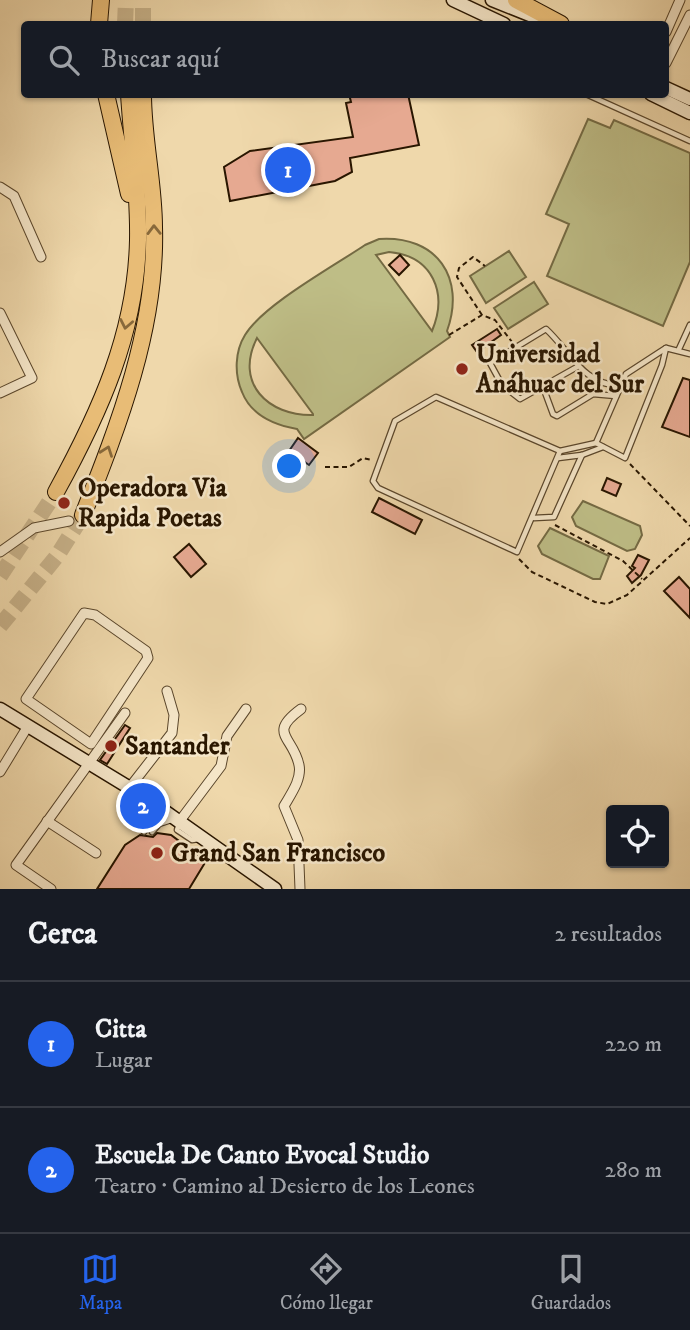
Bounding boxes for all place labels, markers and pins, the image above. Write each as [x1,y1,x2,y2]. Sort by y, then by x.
pin: 1 [265,144,311,196]
place label: Universidad Anáhuac del Sur [475,338,644,401]
marker: Universidad Anáhuac del Sur [454,361,470,377]
place label: Operadora Via Rapida Poetas [78,472,228,535]
marker: Operadora Via Rapida Poetas [56,495,72,511]
place label: Santander [125,730,230,763]
marker: Santander [103,738,119,754]
pin: 2 [120,780,166,832]
place label: Grand San Francisco [171,837,385,870]
marker: Grand San Francisco [149,845,165,861]

